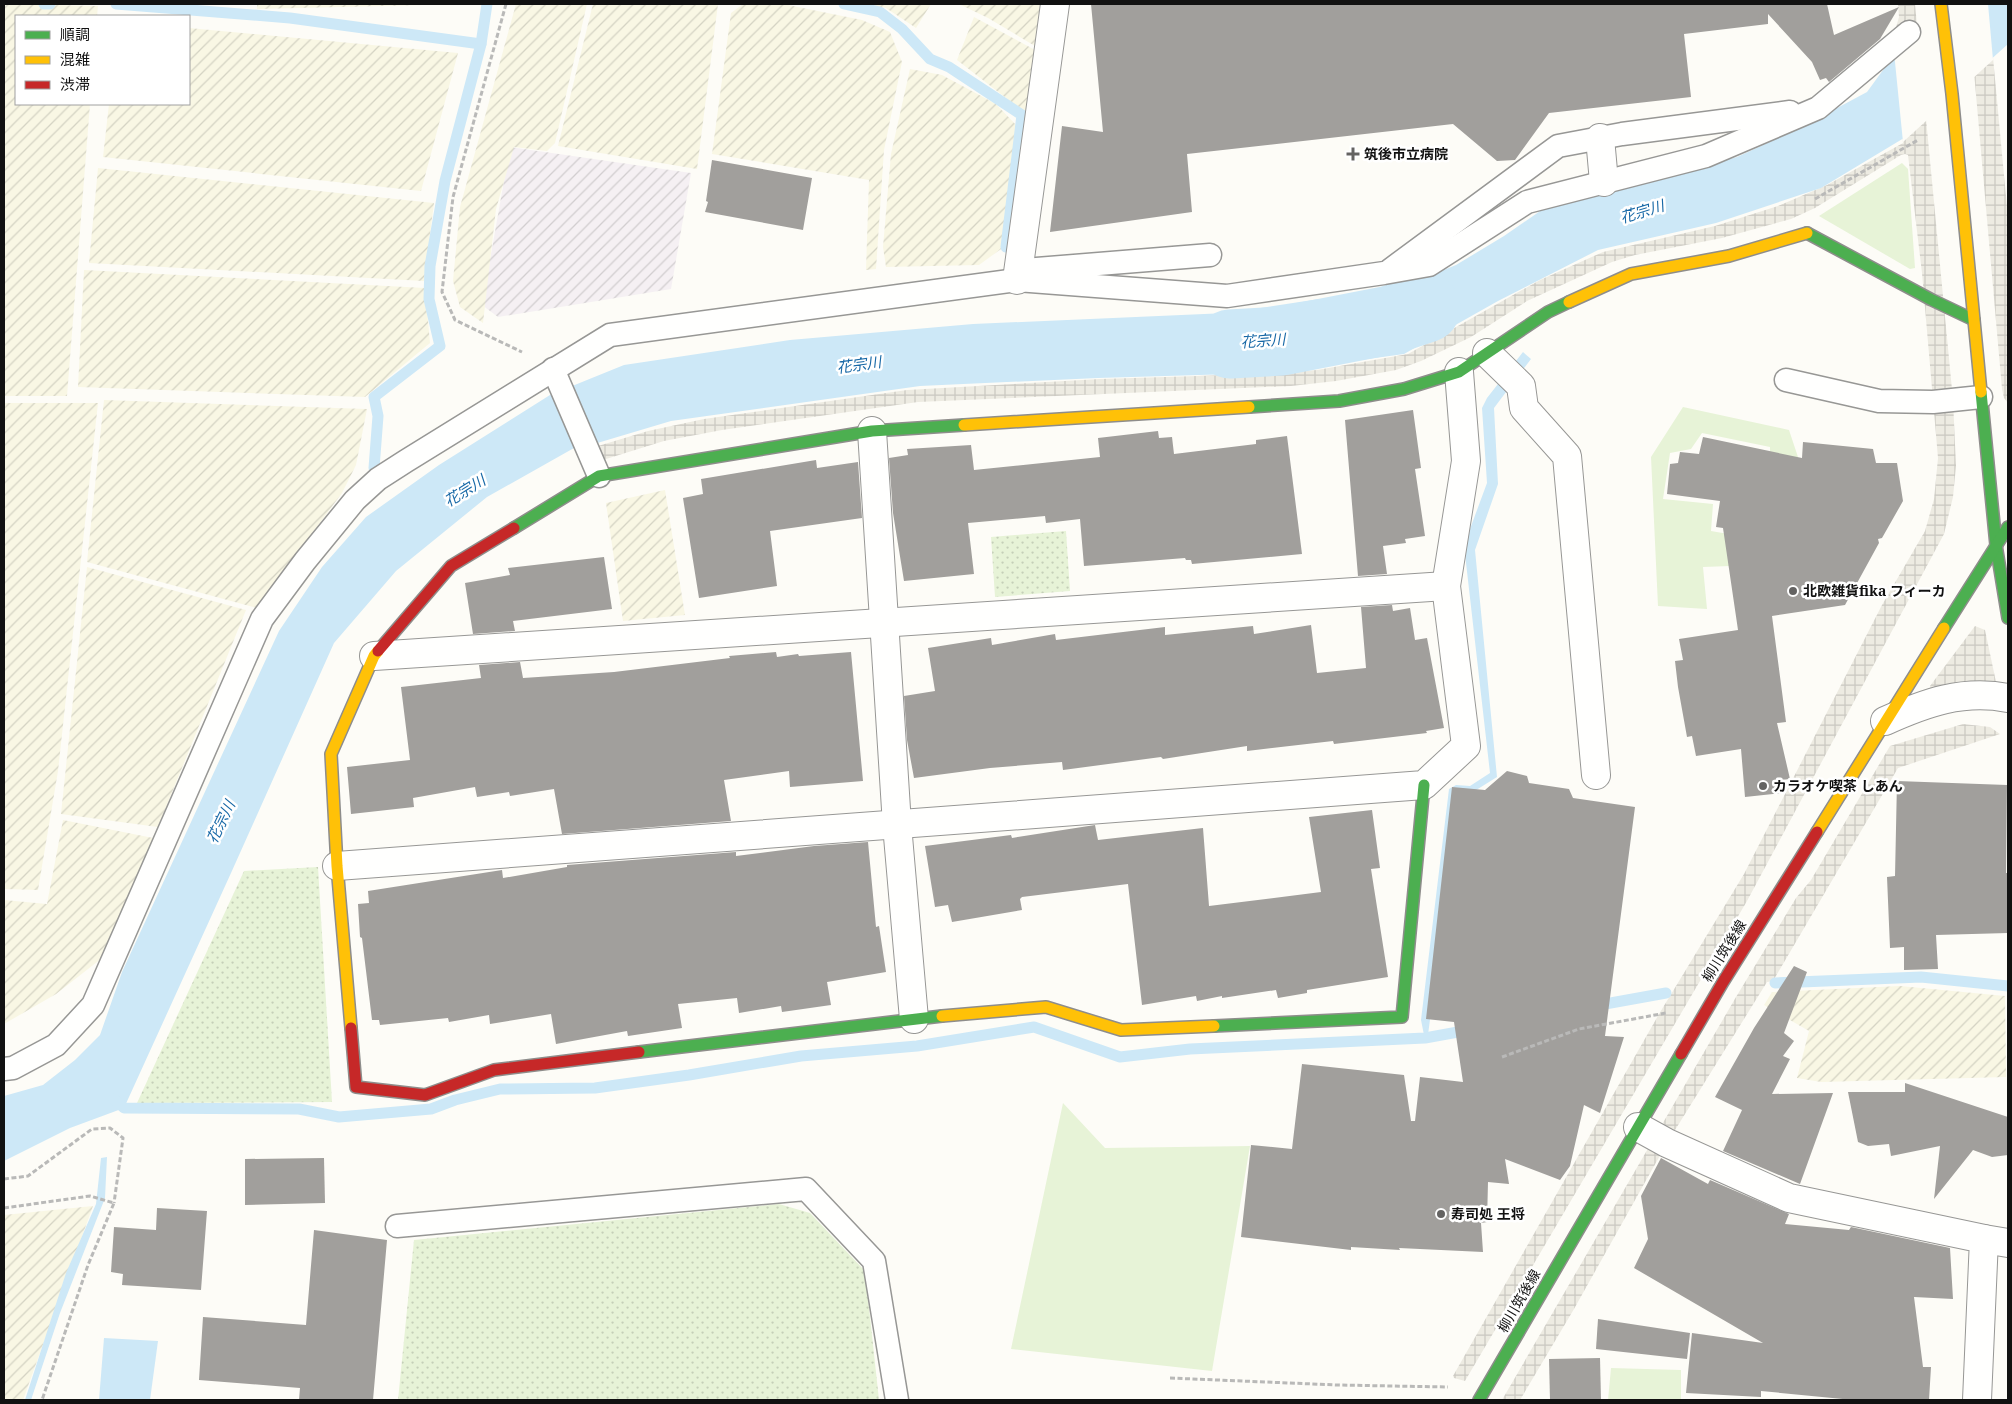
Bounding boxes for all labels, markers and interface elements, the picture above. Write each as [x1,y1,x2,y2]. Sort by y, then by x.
legend [15,15,190,105]
text: 順調 [60,24,90,44]
text: 混雑 [60,49,90,69]
text: 渋滞 [60,74,90,94]
place label: 筑後市立病院 [1364,144,1448,163]
marker: 筑後市立病院 [1346,147,1360,161]
water label: 花宗川 [1617,194,1668,227]
water label: 花宗川 [1240,328,1288,352]
water label: 花宗川 [835,351,885,377]
water label: 花宗川 [440,469,491,511]
place label: 北欧雑貨fika フィーカ [1803,581,1946,600]
marker: 北欧雑貨fika フィーカ [1787,585,1799,597]
place label: カラオケ喫茶 しあん [1773,776,1903,795]
marker: カラオケ喫茶 しあん [1757,780,1769,792]
water label: 花宗川 [201,795,240,846]
street label: 柳川筑後線 [1697,916,1750,985]
place label: 寿司処 王将 [1451,1204,1525,1223]
marker: 寿司処 王将 [1435,1208,1447,1220]
street label: 柳川筑後線 [1493,1266,1544,1336]

